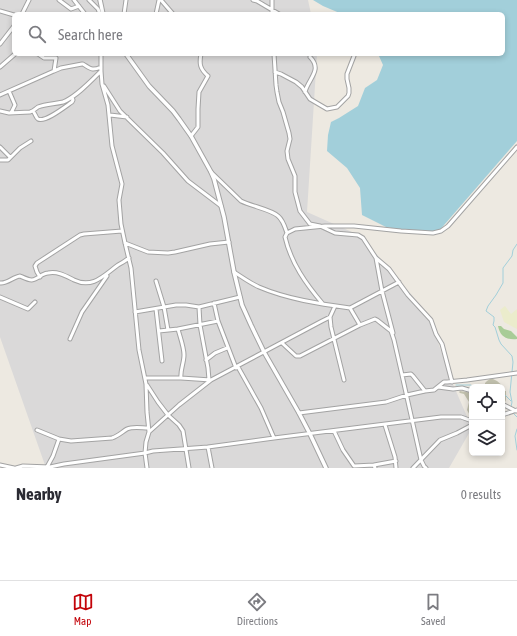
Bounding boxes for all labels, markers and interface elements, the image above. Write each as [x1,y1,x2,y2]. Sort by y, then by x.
search box [12,12,505,56]
icon: search [26,23,48,45]
text: Search here [58,26,123,43]
map controls [469,384,505,456]
button: locate [469,384,505,420]
button: layers [469,420,505,456]
text: Nearby [16,484,62,504]
text: 0 results [461,487,501,502]
tab: Map [72,591,94,627]
tab: Directions [237,591,278,627]
tab: Saved [421,591,445,627]

